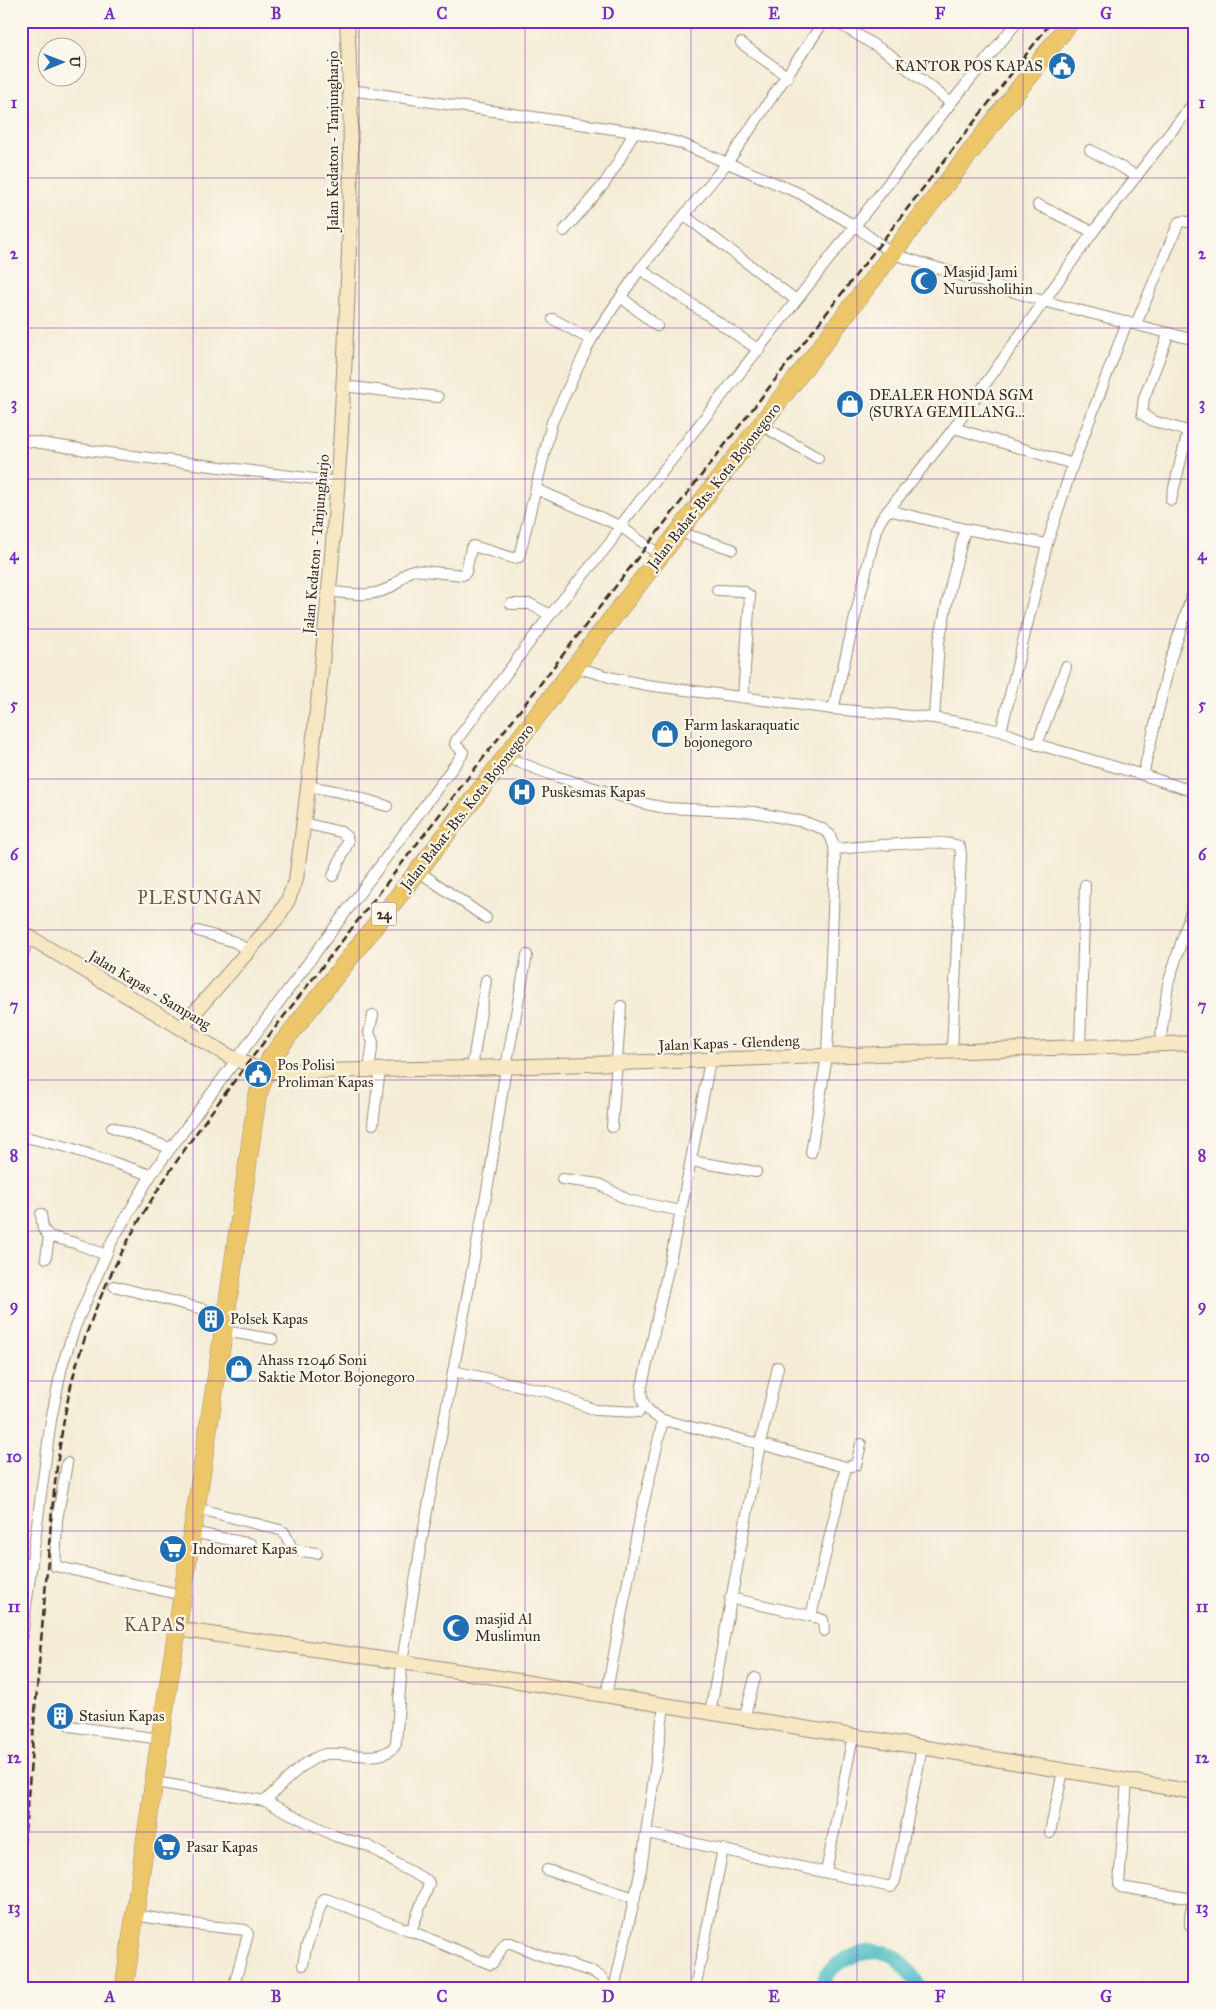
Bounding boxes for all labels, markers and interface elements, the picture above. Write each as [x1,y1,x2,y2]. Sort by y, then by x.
text: A [104,4,116,23]
text: B [271,4,281,23]
text: C [437,4,448,23]
text: D [602,4,615,23]
text: E [768,4,780,23]
text: F [935,4,946,23]
text: G [1100,4,1112,23]
north arrow [38,38,88,88]
street label: Jalan Kedaton - Tanjungharjo [324,51,343,233]
public building icon: KANTOR POS KAPAS [1047,51,1077,81]
text: U [66,56,83,68]
place label: KANTOR POS KAPAS [895,57,1043,75]
text: 1 [11,93,18,112]
text: 1 [1199,93,1206,112]
text: 2 [10,244,19,263]
text: 2 [1198,244,1207,263]
place label: Masjid Jami Nurussholihin [943,263,1033,298]
mosque icon: Masjid Jami Nurussholihin [909,266,939,296]
place label: DEALER HONDA SGM (SURYA GEMILANG… [869,386,1034,421]
shop icon: DEALER HONDA SGM (SURYA GEMILANG… [835,389,865,419]
text: 3 [11,394,17,414]
text: 3 [1199,394,1205,414]
street label: Jalan Babat-Bts. Kota Bojonegoro [642,399,786,575]
street label: Jalan Kedaton - Tanjungharjo [299,453,334,637]
text: 4 [10,545,20,565]
text: 4 [1198,545,1208,565]
text: 5 [10,695,18,714]
text: 5 [1198,695,1206,714]
place label: Farm laskaraquatic bojonegoro [684,716,800,751]
shop icon: Farm laskaraquatic bojonegoro [650,719,680,749]
street label: Jalan Babat-Bts. Kota Bojonegoro [395,720,539,896]
hospital icon: Puskesmas Kapas [507,777,537,807]
place label: Puskesmas Kapas [541,783,646,801]
text: 6 [10,845,19,864]
text: 6 [1198,845,1207,864]
district label: PLESUNGAN [137,887,263,909]
road number: 24 [372,902,396,926]
street label: Jalan Kapas - Sampang [83,945,215,1035]
text: 7 [10,996,19,1015]
text: 7 [1198,996,1207,1015]
street label: Jalan Kapas - Glendeng [656,1032,801,1056]
place label: Pos Polisi Proliman Kapas [277,1056,373,1091]
public building icon: Pos Polisi Proliman Kapas [243,1059,273,1089]
text: 8 [10,1146,18,1165]
text: 8 [1198,1146,1206,1165]
text: 9 [10,1296,18,1316]
text: 9 [1198,1296,1206,1316]
building icon: Polsek Kapas [196,1304,226,1334]
place label: Polsek Kapas [230,1310,308,1328]
place label: Ahass 12046 Soni Saktie Motor Bojonegoro [257,1351,415,1386]
shop icon: Ahass 12046 Soni Saktie Motor Bojonegoro [224,1354,254,1384]
text: 10 [6,1447,22,1466]
text: 10 [1194,1447,1210,1466]
supermarket icon: Indomaret Kapas [158,1534,188,1564]
place label: Indomaret Kapas [192,1540,297,1558]
text: 11 [8,1597,21,1616]
text: 11 [1196,1597,1209,1616]
place label: masjid Al Muslimun [475,1610,541,1645]
mosque icon: masjid Al Muslimun [441,1613,471,1643]
district label: KAPAS [124,1614,186,1636]
building icon: Stasiun Kapas [45,1701,75,1731]
place label: Stasiun Kapas [79,1707,164,1725]
text: 12 [7,1748,22,1767]
text: 12 [1195,1748,1210,1767]
supermarket icon: Pasar Kapas [152,1832,182,1862]
place label: Pasar Kapas [186,1838,258,1856]
text: 13 [8,1898,20,1918]
text: 13 [1196,1898,1208,1918]
text: A [104,1987,116,2006]
text: B [271,1987,281,2006]
text: C [437,1987,448,2006]
text: D [602,1987,615,2006]
text: E [768,1987,780,2006]
text: F [935,1987,946,2006]
text: G [1100,1987,1112,2006]

